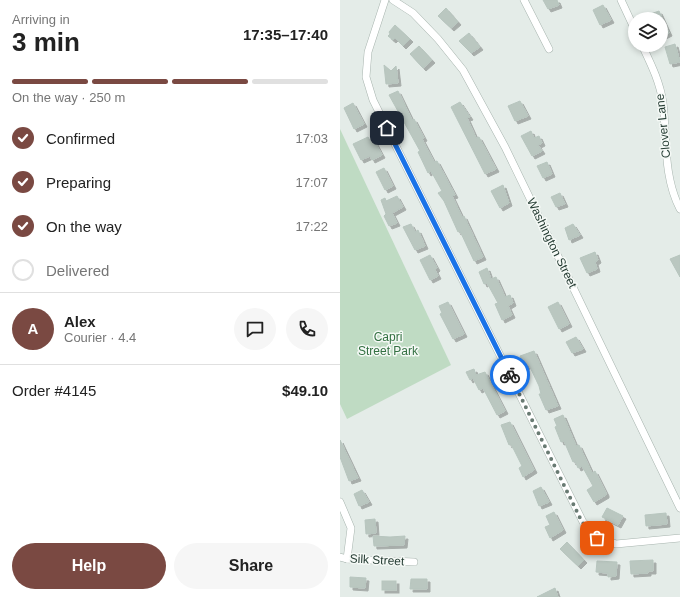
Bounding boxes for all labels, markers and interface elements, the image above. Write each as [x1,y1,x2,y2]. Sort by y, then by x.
text: Arriving in [12,12,70,27]
map controls [628,12,668,52]
button: layers [628,12,668,52]
text: 17:35–17:40 [243,26,328,43]
text: 3 min [12,27,80,57]
text: On the way · 250 m [12,90,125,105]
street label: Clover Lane [653,93,673,159]
pin [370,111,404,145]
icon: home [376,117,398,139]
icon: check [12,127,34,149]
text: Confirmed [46,130,115,147]
text: 17:03 [295,131,328,146]
icon: check [12,171,34,193]
text: Preparing [46,174,111,191]
text: 17:07 [295,175,328,190]
street label: Washington Street [524,196,580,291]
icon: check [12,215,34,237]
text: On the way [46,218,122,235]
text: 17:22 [295,219,328,234]
text: Delivered [46,262,109,279]
button: chat [234,308,276,350]
button: phone [286,308,328,350]
text: Alex [64,313,96,330]
text: A [28,320,38,337]
text: Courier · 4.4 [64,330,136,345]
park label: Capri Street Park [358,330,419,358]
courier [490,355,530,395]
icon: bike [499,364,521,386]
text: Order #4145 [12,382,96,399]
text: $49.10 [282,382,328,399]
pin [580,521,614,555]
icon: bag [586,527,608,549]
button: Help [12,543,166,589]
button: Share [174,543,328,589]
street label: Silk Street [349,552,405,568]

